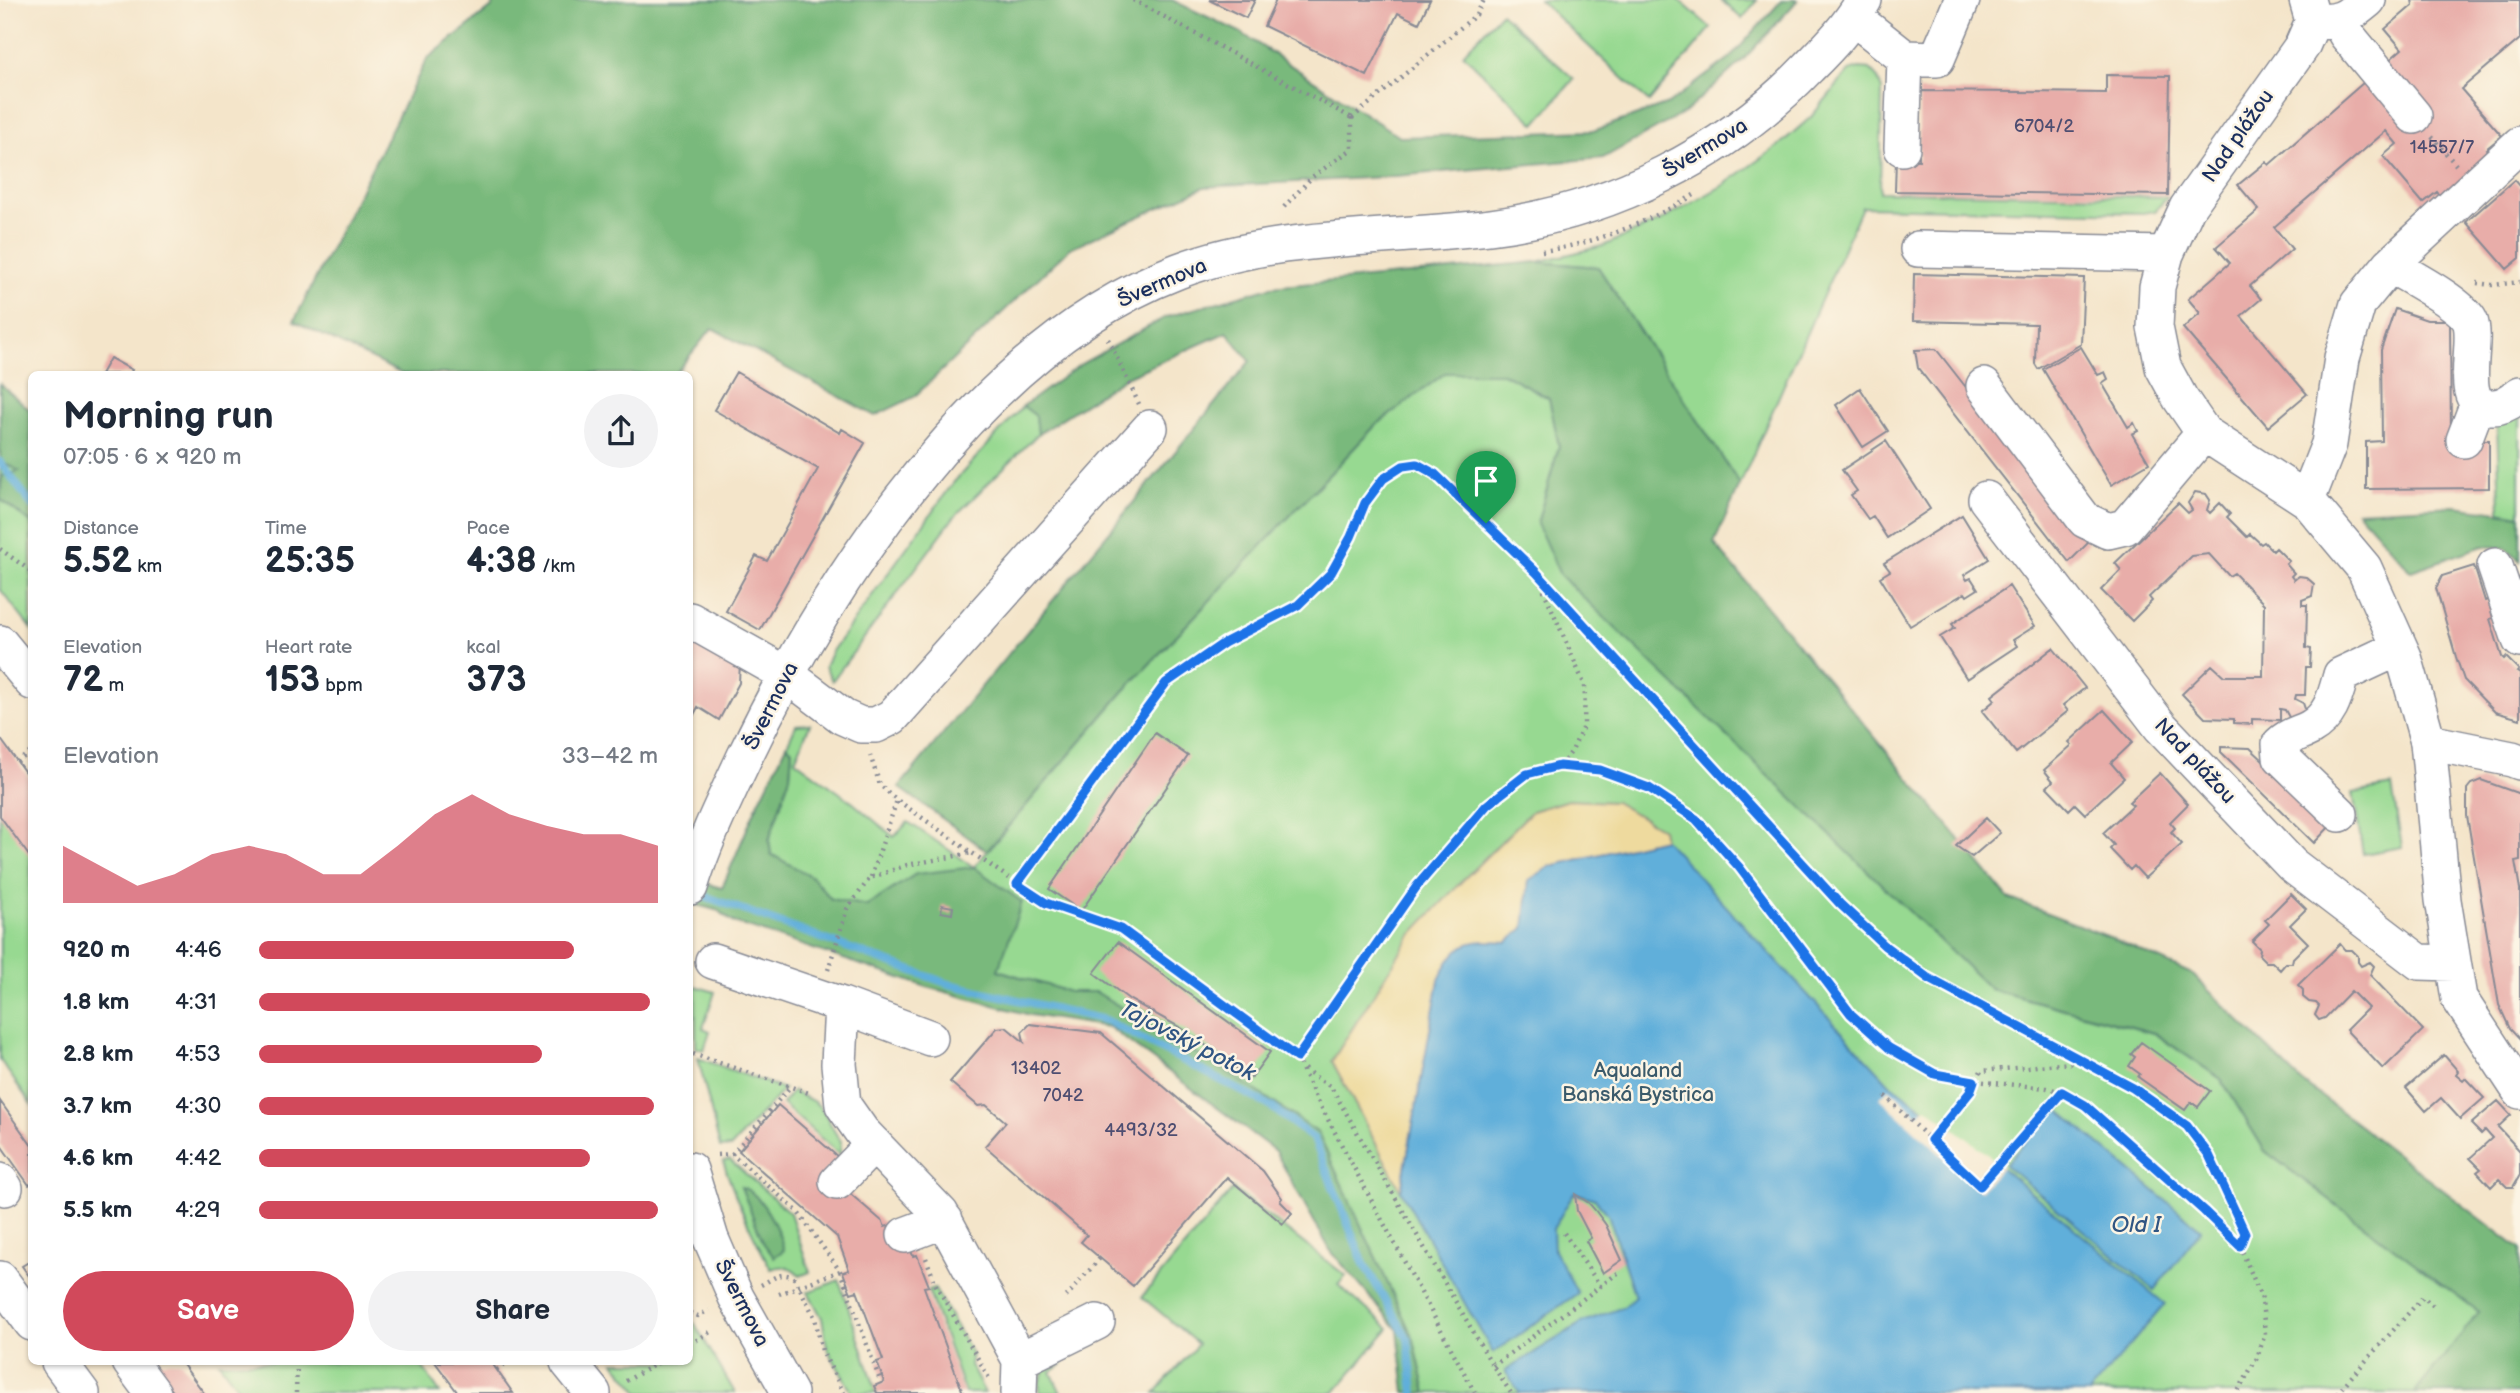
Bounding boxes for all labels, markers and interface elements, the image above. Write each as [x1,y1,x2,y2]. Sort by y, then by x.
street label: Nad plážou [2197,85,2279,187]
street label: Švermova [1658,113,1752,183]
house number: 6704/2 [2014,116,2074,137]
house number: 14557/7 [2410,137,2474,158]
street label: Švermova [1113,253,1211,313]
text: Morning run [63,394,274,439]
button: share [584,394,658,468]
text: 07:05 · 6 × 920 m [63,443,242,471]
pin [1456,451,1516,523]
icon: arrive [1467,462,1505,500]
text: Distance [63,517,139,540]
text: Time [265,517,307,540]
text: Pace [466,517,510,540]
text: 5.52 [63,540,132,583]
text: 25:35 [265,540,355,583]
text: 4:38 [466,540,537,583]
text: km [132,555,162,578]
text: /km [537,555,576,578]
text: Elevation [63,636,142,659]
text: Heart rate [265,636,352,659]
text: kcal [466,636,500,659]
street label: Švermova [738,658,804,754]
text: 72 [63,659,103,702]
text: 153 [265,659,320,702]
text: 373 [466,659,527,702]
text: m [103,674,124,697]
text: bpm [320,674,363,697]
street label: Nad plážou [2149,713,2241,809]
text: Elevation [63,742,159,770]
text: 33–42 m [562,742,658,770]
text: 920 m [63,936,130,964]
text: 4:46 [175,936,222,964]
text: 1.8 km [63,988,129,1016]
text: 4:31 [175,988,217,1016]
water label: Tajovský potok [1114,995,1261,1088]
text: 2.8 km [63,1040,134,1068]
text: 4:53 [175,1040,221,1068]
house number: 13402 [1011,1058,1061,1079]
park label: Aqualand Banská Bystrica [1562,1058,1714,1107]
house number: 7042 [1042,1085,1084,1106]
text: 3.7 km [63,1092,132,1120]
text: 4:30 [175,1092,221,1120]
house number: 4493/32 [1104,1120,1178,1141]
text: 4.6 km [63,1144,133,1172]
text: 4:42 [175,1144,221,1172]
text: 5.5 km [63,1196,132,1224]
text: 4:29 [175,1196,221,1224]
water label: Old I [2111,1211,2163,1239]
street label: Švermova [709,1255,775,1351]
button: Save [63,1271,354,1351]
button: Share [368,1271,658,1351]

